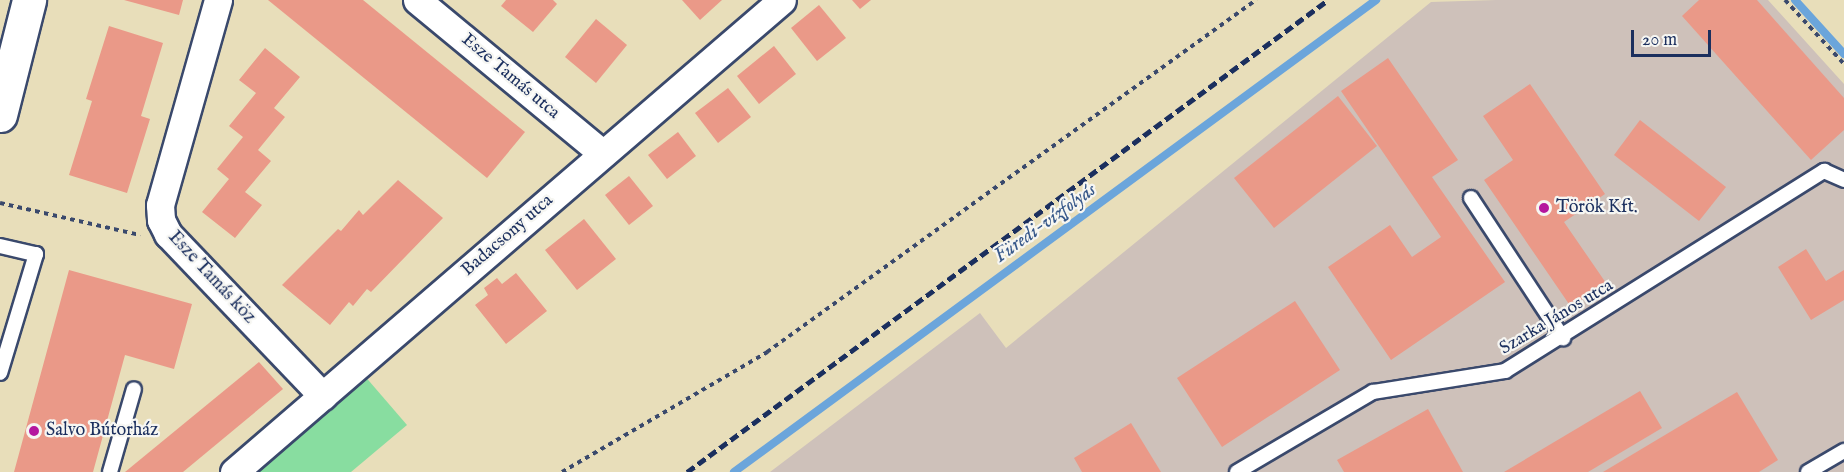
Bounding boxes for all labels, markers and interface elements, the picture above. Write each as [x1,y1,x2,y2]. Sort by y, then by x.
scale bar [1634,18,1714,56]
text: 20 m [1642,29,1677,52]
street label: Esze Tamás utca [456,30,564,124]
water label: Füredi-vízfolyás [989,178,1101,268]
street label: Badacsony utca [458,190,558,282]
place label: Török Kft. [1556,197,1638,219]
marker: Török Kft. [1537,201,1551,215]
street label: Esze Tamás köz [163,227,259,329]
street label: Szarka János utca [1496,276,1618,360]
place label: Salvo Bútorház [46,420,158,442]
marker: Salvo Bútorház [27,424,41,438]

